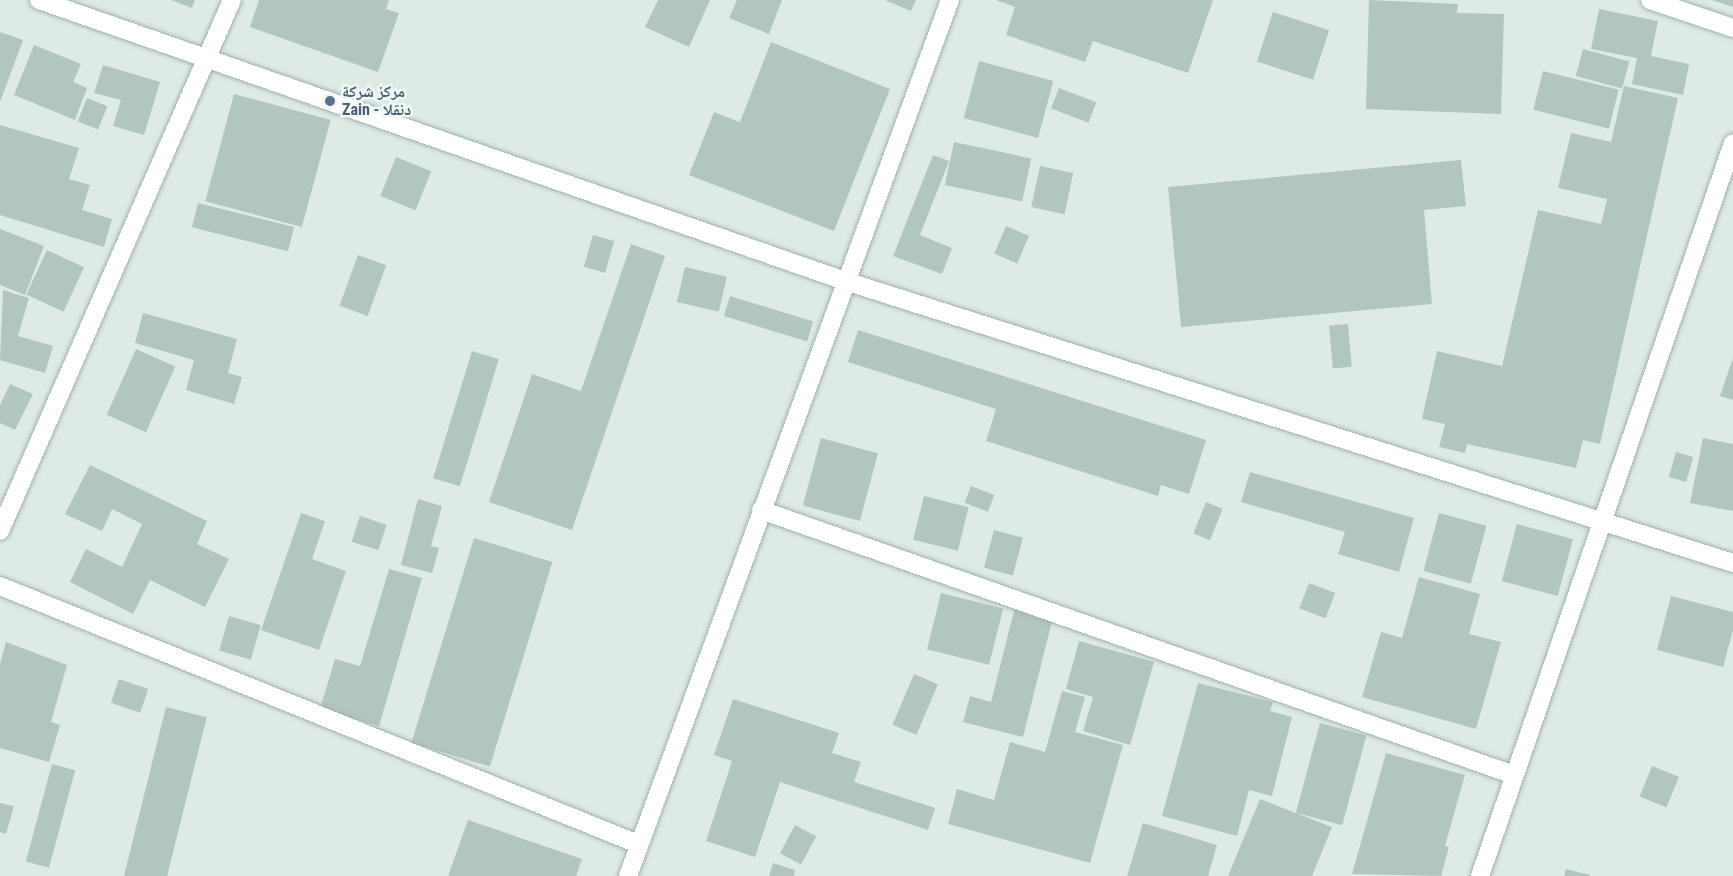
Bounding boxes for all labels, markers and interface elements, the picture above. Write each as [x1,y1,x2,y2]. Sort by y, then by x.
place label: مركز شركة Zain - دنقلا [342,82,411,120]
marker: مركز شركة Zain - دنقلا [323,94,337,108]

